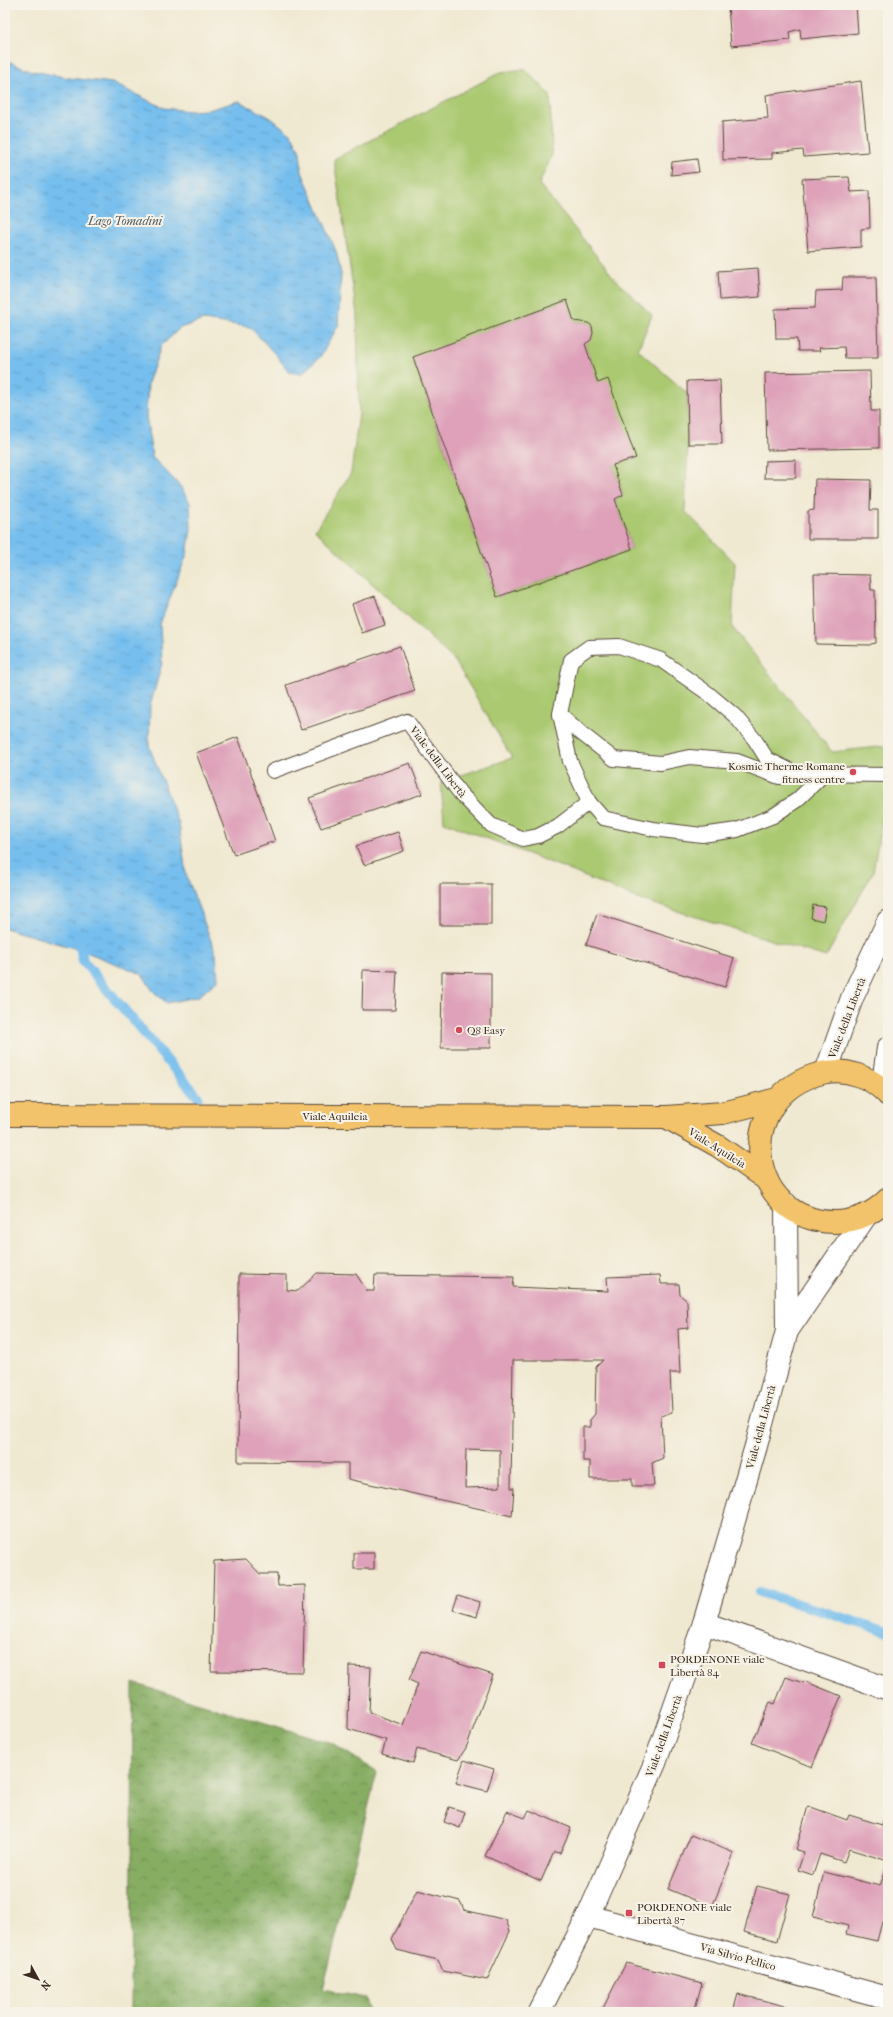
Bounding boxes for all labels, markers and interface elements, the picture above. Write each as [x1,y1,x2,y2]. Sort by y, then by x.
water label: Lago Tomadini [87,214,164,228]
street label: Viale della Libertà [406,723,470,801]
place label: Kosmic Therme Romane fitness centre [728,760,846,786]
marker: Kosmic Therme Romane fitness centre [848,767,858,777]
street label: Viale della Libertà [825,975,869,1061]
place label: Q8 Easy [467,1024,506,1037]
marker: Q8 Easy [454,1025,464,1035]
street label: Viale Aquileia [301,1110,369,1123]
street label: Viale Aquileia [685,1125,749,1171]
street label: Viale della Libertà [743,1383,779,1471]
place label: PORDENONE viale Libertà 84 [670,1653,765,1679]
marker: PORDENONE viale Libertà 84 [657,1660,667,1670]
street label: Viale della Libertà [643,1693,685,1780]
place label: PORDENONE viale Libertà 87 [637,1901,732,1927]
marker: PORDENONE viale Libertà 87 [624,1908,634,1918]
street label: Via Silvio Pellico [698,1940,778,1973]
north arrow [18,1959,58,1999]
text: N [37,1978,53,1993]

